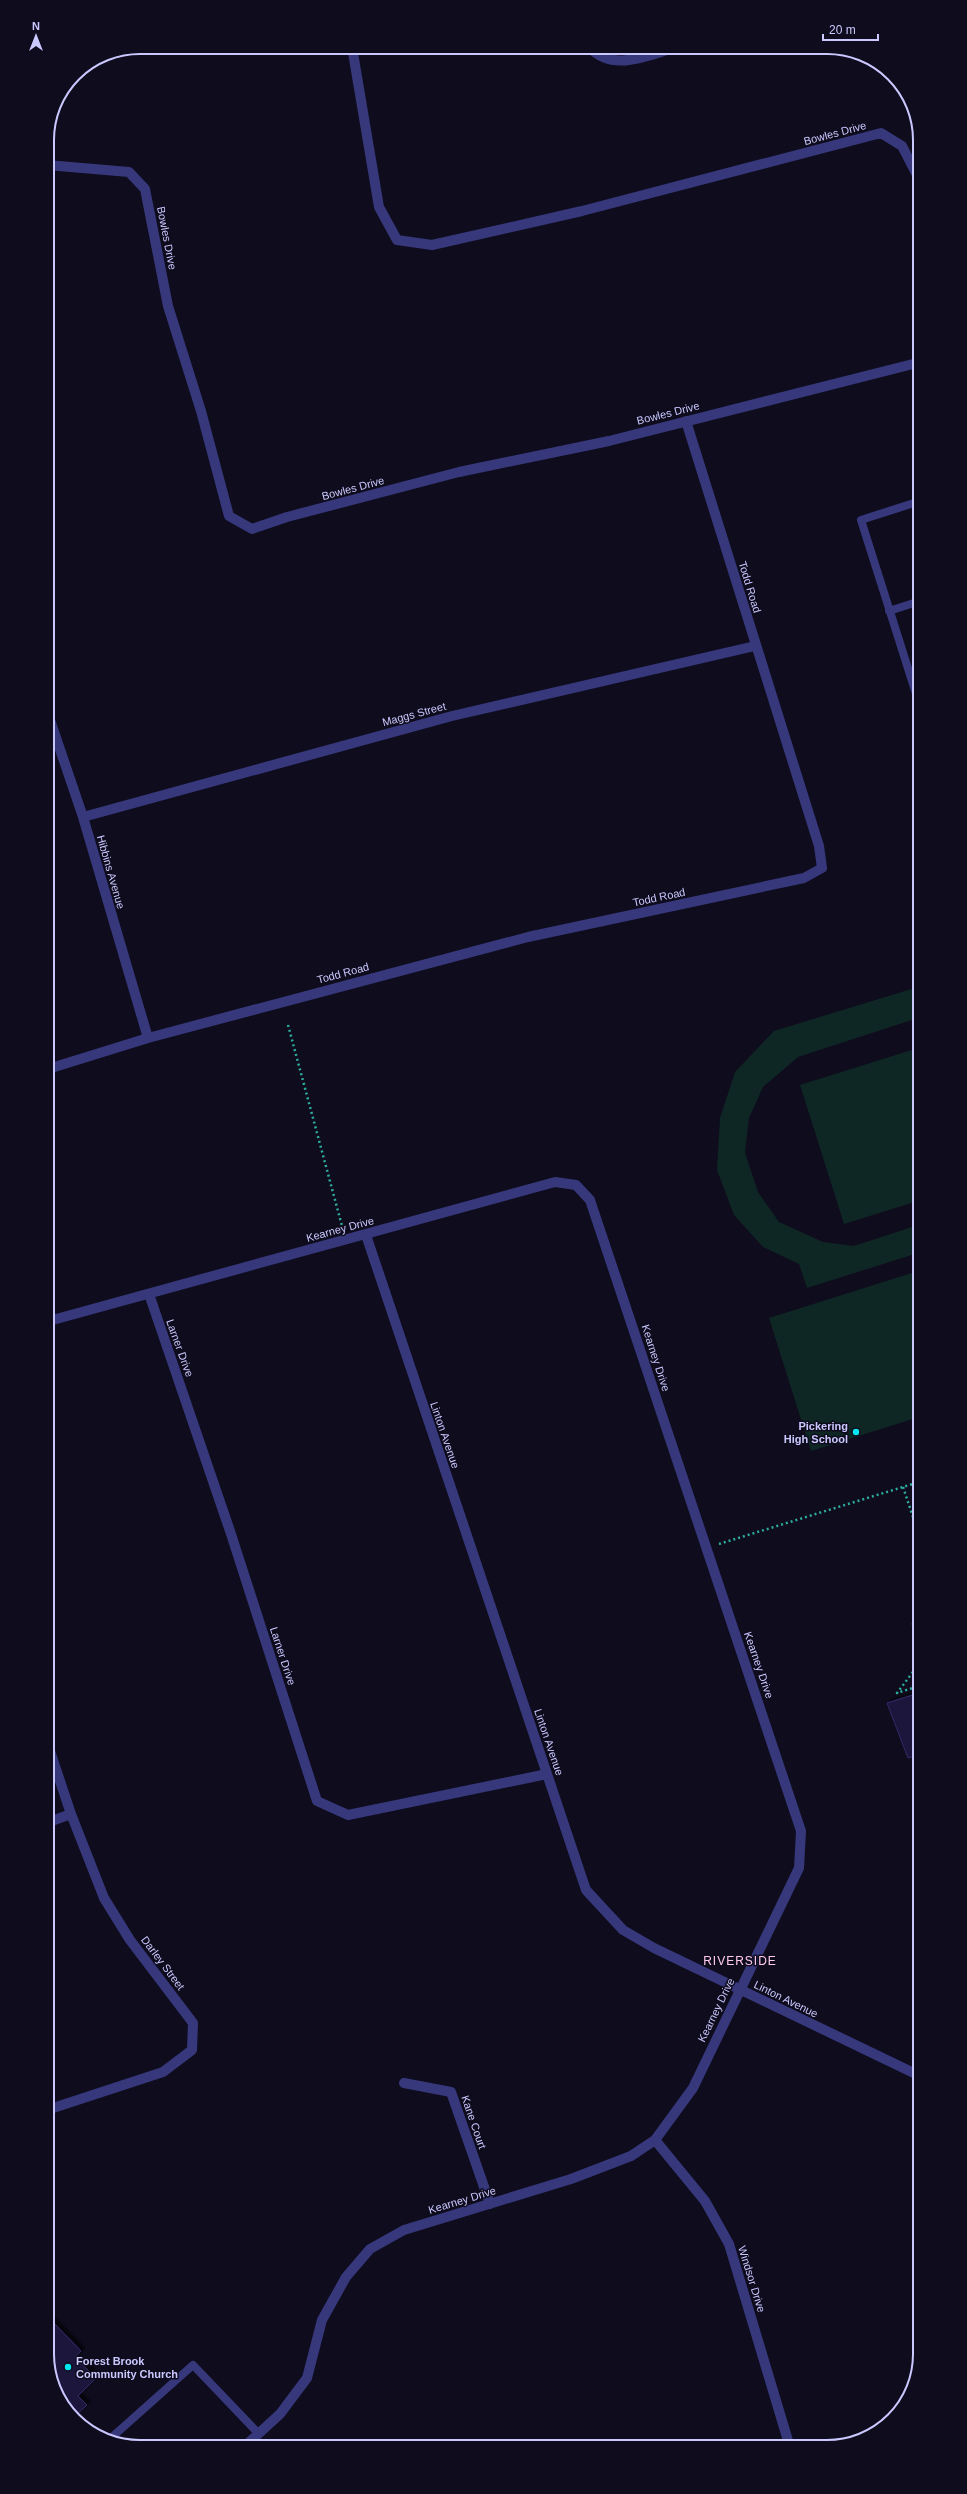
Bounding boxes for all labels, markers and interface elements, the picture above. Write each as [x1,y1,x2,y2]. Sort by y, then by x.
north arrow [16,16,56,56]
scale bar [823,16,878,42]
text: N [32,20,40,32]
text: 20 m [829,23,856,37]
street label: Bowles Drive [802,119,868,147]
street label: Bowles Drive [155,205,179,271]
street label: Bowles Drive [635,399,701,427]
street label: Bowles Drive [320,474,386,502]
street label: Todd Road [736,560,764,614]
street label: Maggs Street [381,700,447,728]
street label: Hibbins Avenue [95,834,127,910]
street label: Todd Road [632,886,686,908]
street label: Todd Road [316,960,370,986]
street label: Kearney Drive [305,1214,375,1244]
street label: Larner Drive [164,1318,196,1378]
street label: Kearney Drive [640,1323,672,1393]
street label: Linton Avenue [428,1400,462,1470]
place label: Pickering High School [784,1420,848,1445]
marker: Pickering High School [851,1427,861,1437]
street label: Larner Drive [268,1625,298,1687]
street label: Kearney Drive [742,1630,776,1700]
street label: Linton Avenue [532,1707,566,1777]
street label: Darley Street [139,1934,187,1992]
district label: RIVERSIDE [703,1954,777,1968]
street label: Kearney Drive [695,1976,737,2044]
street label: Linton Avenue [752,1978,820,2020]
street label: Kane Court [459,2094,489,2150]
street label: Kearney Drive [427,2184,497,2216]
street label: Windsor Drive [736,2244,768,2314]
place label: Forest Brook Community Church [76,2355,178,2380]
marker: Forest Brook Community Church [63,2362,73,2372]

